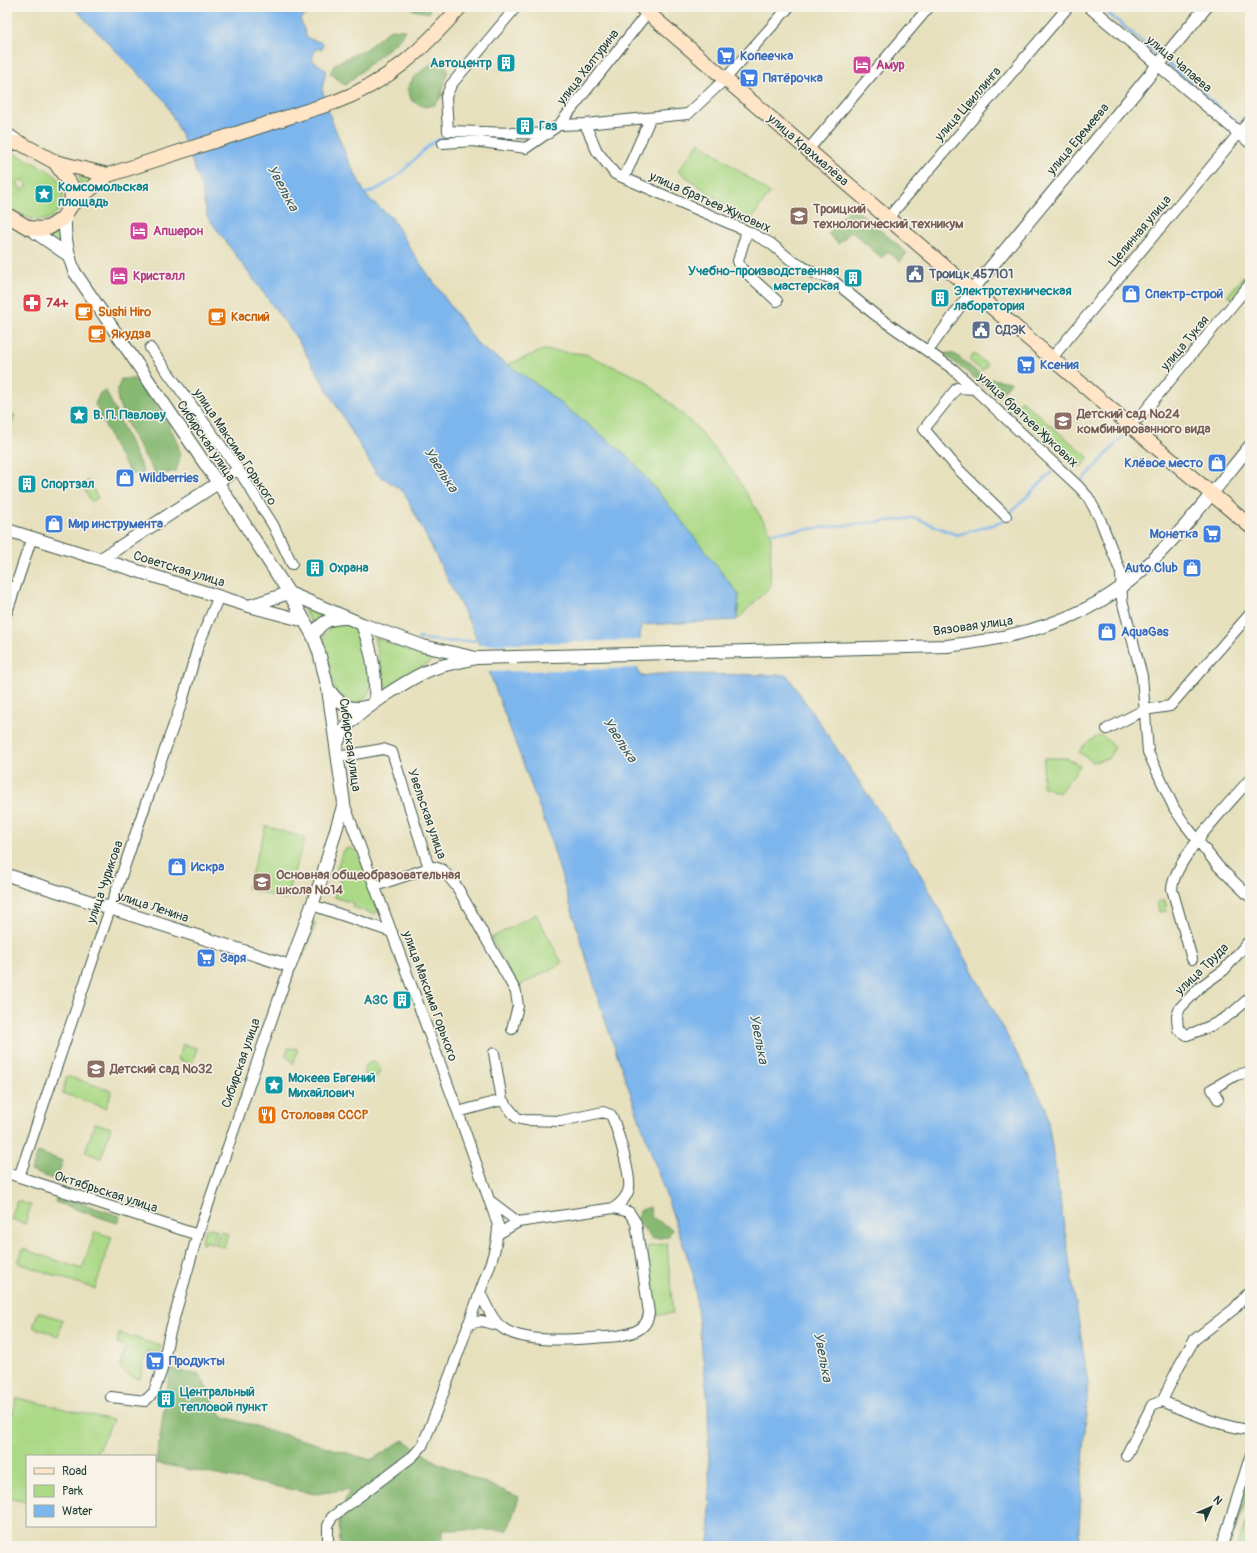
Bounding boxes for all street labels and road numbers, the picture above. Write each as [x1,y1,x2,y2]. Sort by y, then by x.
street label: улица Халтурина [553,26,622,109]
street label: улица Чапаева [1142,31,1215,96]
street label: улица Цвиллинга [931,64,1005,145]
street label: улица Еремеева [1043,100,1113,179]
street label: улица Крахмалёва [763,110,852,190]
street label: улица братьев Жуковых [646,168,773,236]
street label: Целинная улица [1105,192,1175,270]
street label: улица Тукая [1157,312,1213,375]
street label: улица братьев Жуковых [974,369,1081,471]
street label: улица Максима Горького [189,385,280,509]
street label: Сибирская улица [173,398,239,484]
street label: Советская улица [131,547,227,591]
street label: Вязовая улица [932,612,1014,640]
street label: Сибирская улица [336,697,364,793]
street label: Увельская улица [404,767,450,861]
street label: улица Чурикова [83,838,127,926]
street label: улица Ленина [114,888,191,926]
street label: улица Максима Горького [399,928,461,1063]
street label: улица Труда [1171,940,1232,999]
street label: Сибирская улица [218,1016,264,1110]
street label: Октябрьская улица [52,1168,160,1216]

